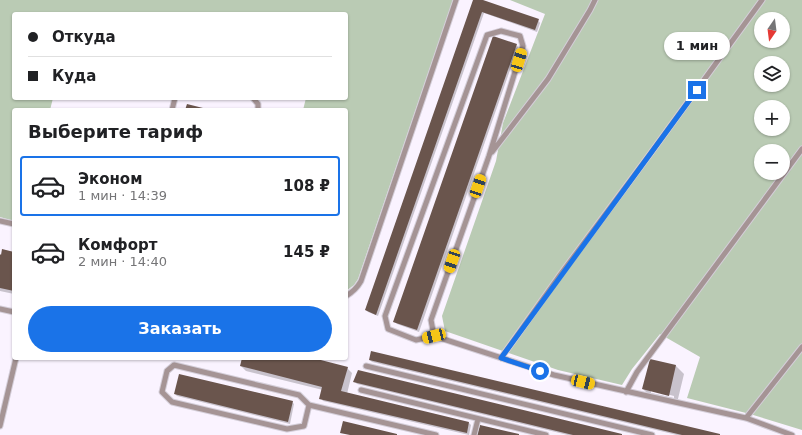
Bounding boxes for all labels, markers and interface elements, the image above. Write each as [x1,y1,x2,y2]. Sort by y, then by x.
north arrow [754,12,790,48]
map controls [754,12,790,180]
text: Откуда [52,28,116,46]
callout: 1 мин [664,32,730,60]
text: 1 мин [676,38,718,53]
car [510,47,528,73]
button: layers [754,56,790,92]
text: Куда [52,67,96,85]
route end [688,81,706,99]
button: + [754,100,790,136]
text: Выберите тариф [28,121,203,142]
button: − [754,144,790,180]
icon: car [30,168,66,204]
text: Эконом [78,170,142,188]
car [468,173,488,199]
text: 108 ₽ [283,177,330,195]
text: 1 мин · 14:39 [78,188,167,203]
icon: car [30,234,66,270]
text: Комфорт [78,236,157,254]
text: 145 ₽ [283,243,330,261]
car [442,248,462,274]
text: 2 мин · 14:40 [78,254,167,269]
button: Заказать [28,306,332,352]
car [421,327,447,345]
route start [531,362,549,380]
car [570,373,596,391]

